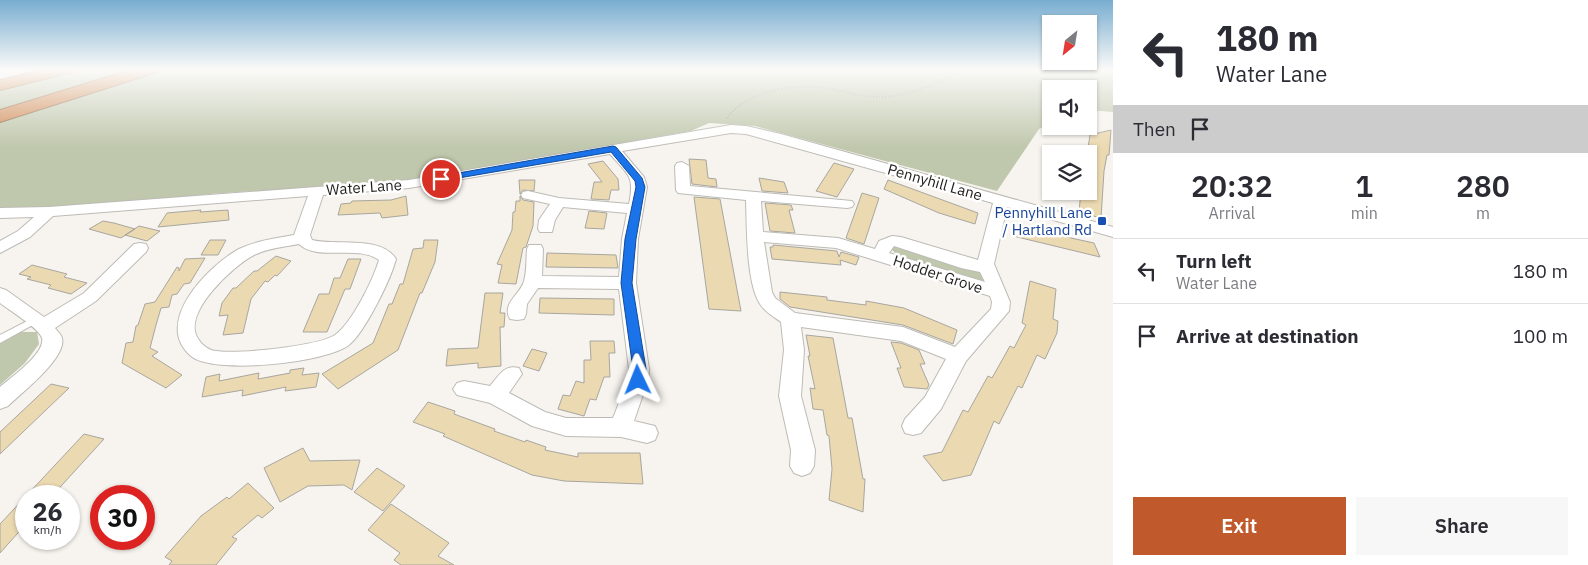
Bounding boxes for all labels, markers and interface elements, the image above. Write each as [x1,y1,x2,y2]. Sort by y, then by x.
north arrow [1042,15,1098,70]
map controls [1042,15,1097,200]
text: 180 m [1216,15,1319,61]
icon: left [1133,20,1198,85]
text: Water Lane [1216,59,1327,88]
button: sound [1042,80,1097,135]
icon: arrive [1186,115,1214,143]
text: Then [1133,117,1176,141]
button: layers [1042,145,1097,200]
pin [420,158,462,200]
street label: Pennyhill Lane [885,159,985,205]
icon: arrive [427,165,455,193]
text: 20:32 [1191,166,1273,205]
text: 1 [1355,166,1373,205]
text: 280 [1456,166,1510,205]
street label: Water Lane [325,175,403,199]
place label: Pennyhill Lane / Hartland Rd [994,203,1092,239]
text: Arrival [1209,203,1255,223]
text: min [1351,203,1378,223]
text: m [1476,203,1490,223]
marker: Pennyhill Lane / Hartland Rd [1096,215,1108,227]
text: Turn left [1176,249,1252,273]
street label: Hodder Grove [891,251,985,297]
icon: left [1133,257,1161,285]
text: 180 m [1513,259,1568,283]
text: Water Lane [1176,273,1257,293]
icon: arrive [1133,322,1161,350]
text: Arrive at destination [1176,324,1359,348]
text: 100 m [1513,324,1568,348]
position arrow [611,353,663,405]
speed limit sign: 30 [90,485,155,550]
text: 26 [32,495,63,528]
button: Exit [1133,497,1346,555]
button: Share [1356,497,1568,555]
text: km/h [33,522,62,537]

